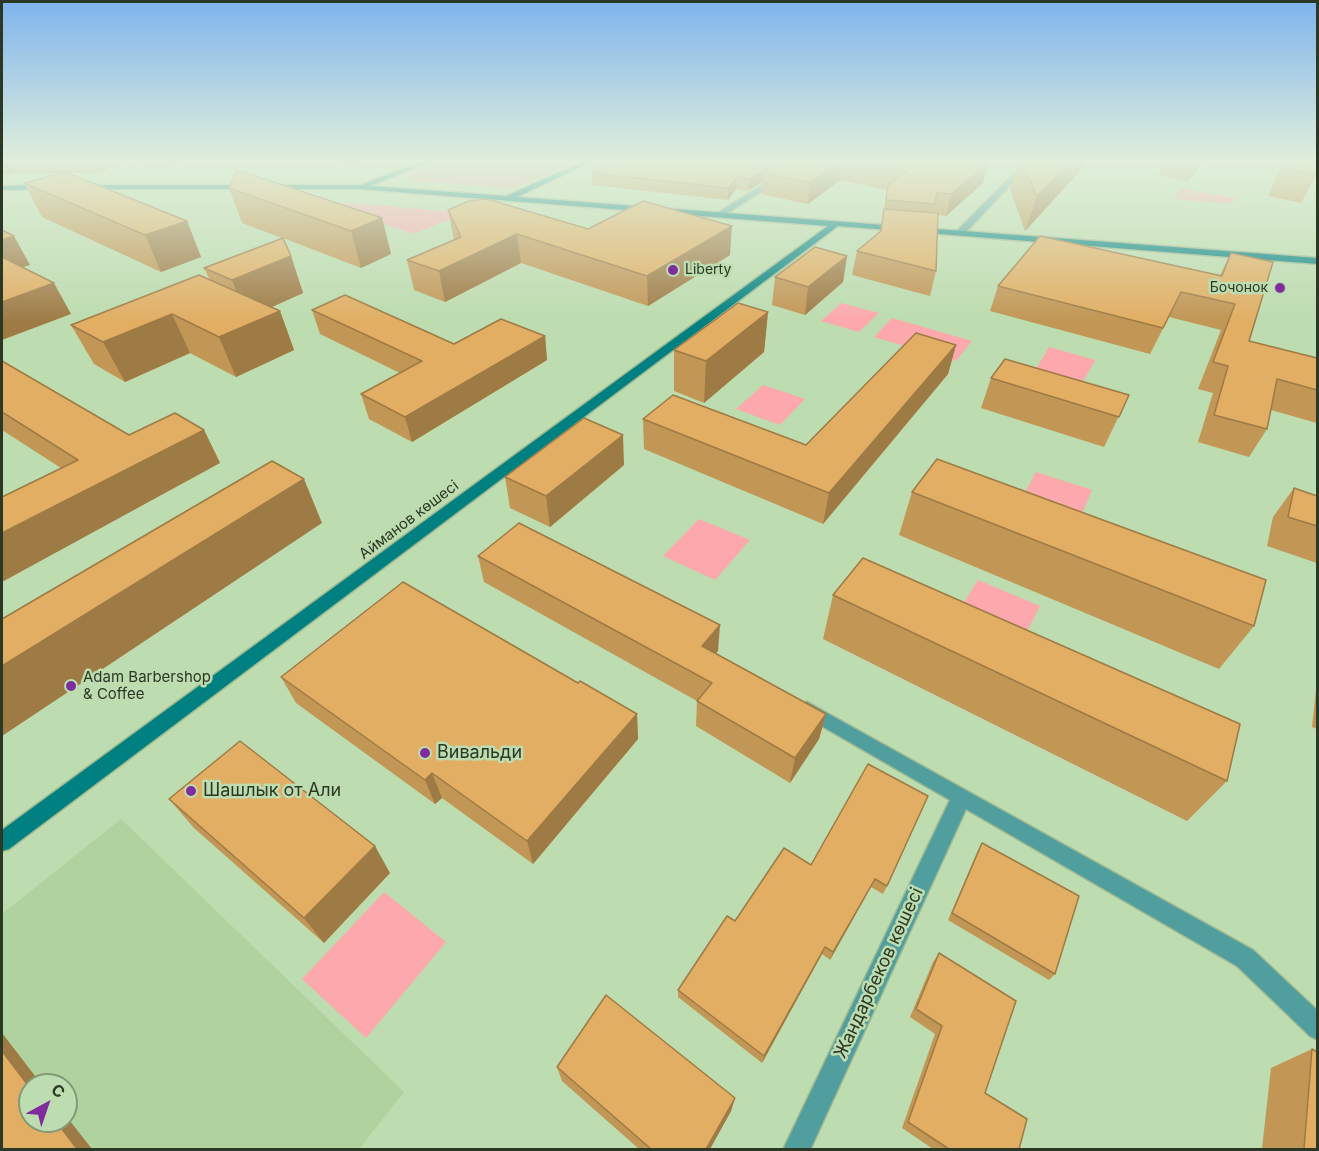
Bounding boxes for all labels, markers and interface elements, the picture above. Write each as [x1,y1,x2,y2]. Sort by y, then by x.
place label: Liberty [685,262,731,278]
marker: Liberty [666,263,680,277]
place label: Бочонок [1210,280,1268,296]
marker: Бочонок [1273,281,1287,295]
street label: Айманов көшесі [356,477,462,563]
place label: Adam Barbershop & Coffee [83,668,211,703]
marker: Adam Barbershop & Coffee [64,679,78,693]
place label: Вивальди [437,742,522,764]
marker: Вивальди [418,746,432,760]
place label: Шашлык от Али [203,780,341,802]
marker: Шашлык от Али [184,784,198,798]
street label: Жандарбеков көшесі [830,884,928,1062]
north arrow [18,1073,78,1133]
text: С [47,1079,69,1102]

